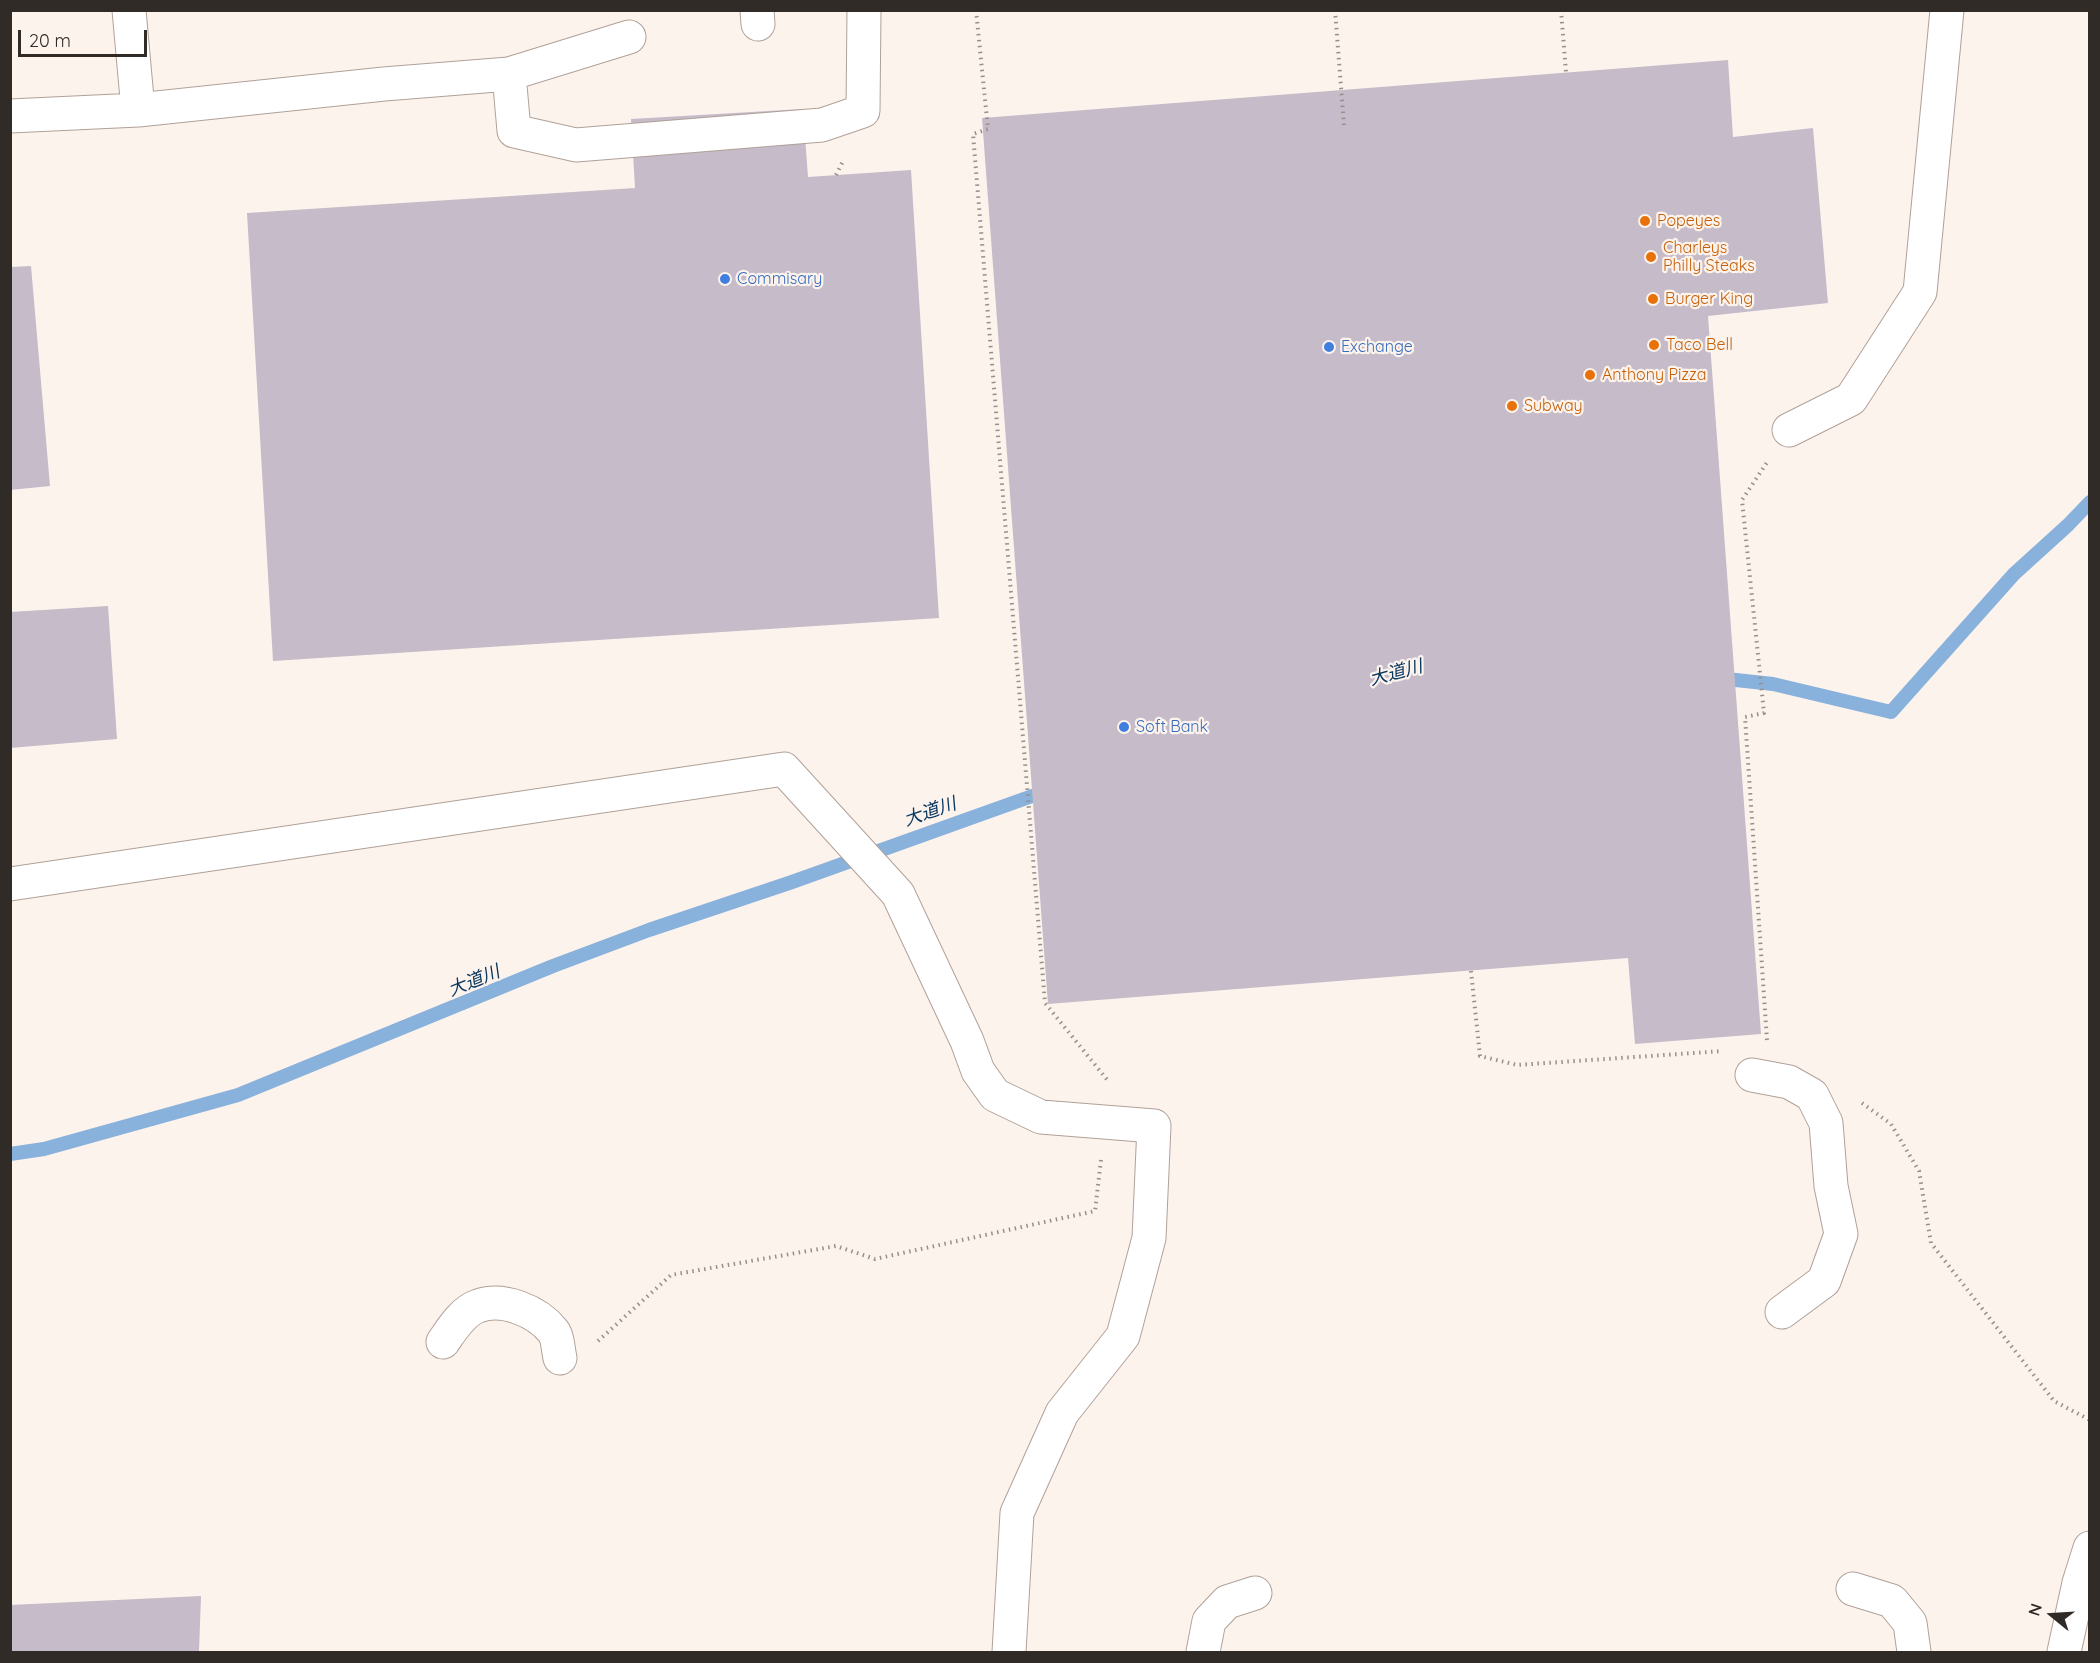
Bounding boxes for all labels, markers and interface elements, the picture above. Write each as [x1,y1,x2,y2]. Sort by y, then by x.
scale bar [21,18,150,56]
text: 20 m [29,29,71,52]
place label: Popeyes [1657,211,1720,231]
marker: Popeyes [1638,214,1652,228]
place label: Charleys Philly Steaks [1663,238,1755,276]
marker: Charleys Philly Steaks [1644,250,1658,264]
place label: Commisary [737,269,822,289]
marker: Commisary [718,272,732,286]
place label: Burger King [1665,289,1753,309]
marker: Burger King [1646,292,1660,306]
place label: Taco Bell [1666,335,1733,355]
place label: Exchange [1341,337,1413,357]
marker: Taco Bell [1647,338,1661,352]
marker: Exchange [1322,340,1336,354]
place label: Anthony Pizza [1602,365,1706,385]
marker: Anthony Pizza [1583,368,1597,382]
place label: Subway [1524,396,1583,416]
marker: Subway [1505,399,1519,413]
water label: 大道川 [1367,656,1425,690]
place label: Soft Bank [1136,717,1208,737]
marker: Soft Bank [1117,720,1131,734]
water label: 大道川 [901,793,959,831]
water label: 大道川 [445,961,503,1001]
north arrow [2022,1585,2082,1645]
text: N [2024,1601,2046,1618]

